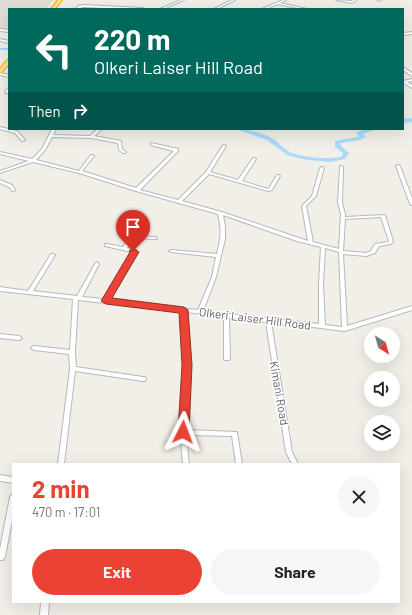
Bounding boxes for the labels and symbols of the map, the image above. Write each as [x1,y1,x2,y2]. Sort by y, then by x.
pin [116,210,150,251]
street label: Olkeri Laiser Hill Road [198,304,312,332]
north arrow [364,327,400,363]
street label: Kimani Road [267,360,293,426]
position arrow [162,411,204,453]

